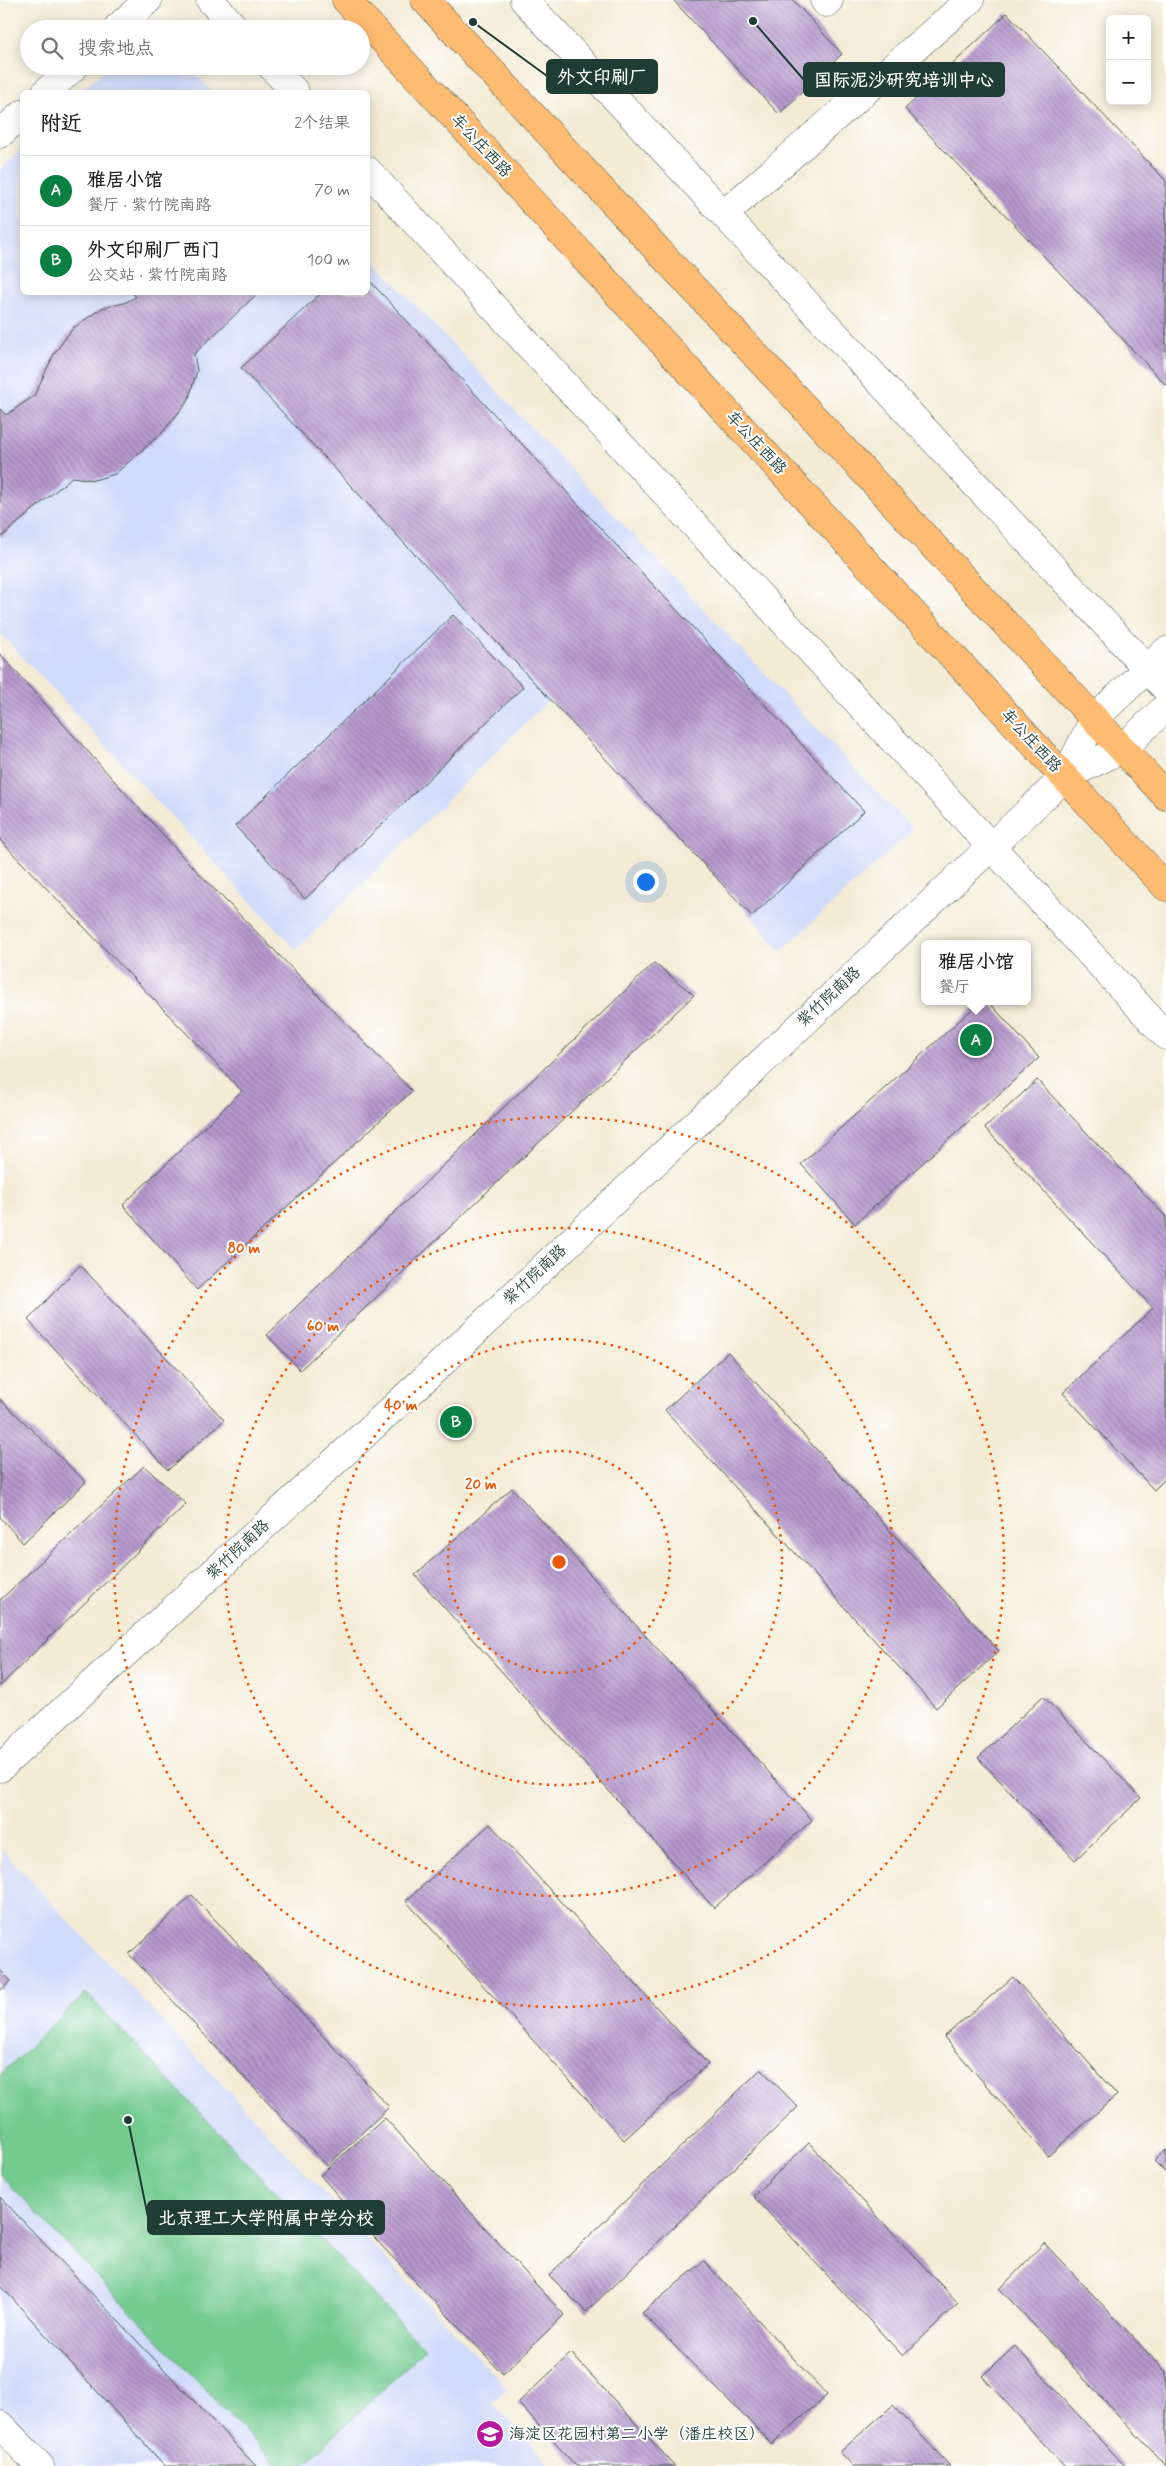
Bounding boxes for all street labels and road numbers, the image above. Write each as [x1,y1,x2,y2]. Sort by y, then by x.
street label: 车公庄西路 [446,110,516,182]
street label: 车公庄西路 [721,407,791,479]
street label: 车公庄西路 [996,705,1066,777]
street label: 紫竹院南路 [793,962,865,1032]
street label: 紫竹院南路 [499,1240,571,1310]
street label: 紫竹院南路 [202,1515,274,1585]

